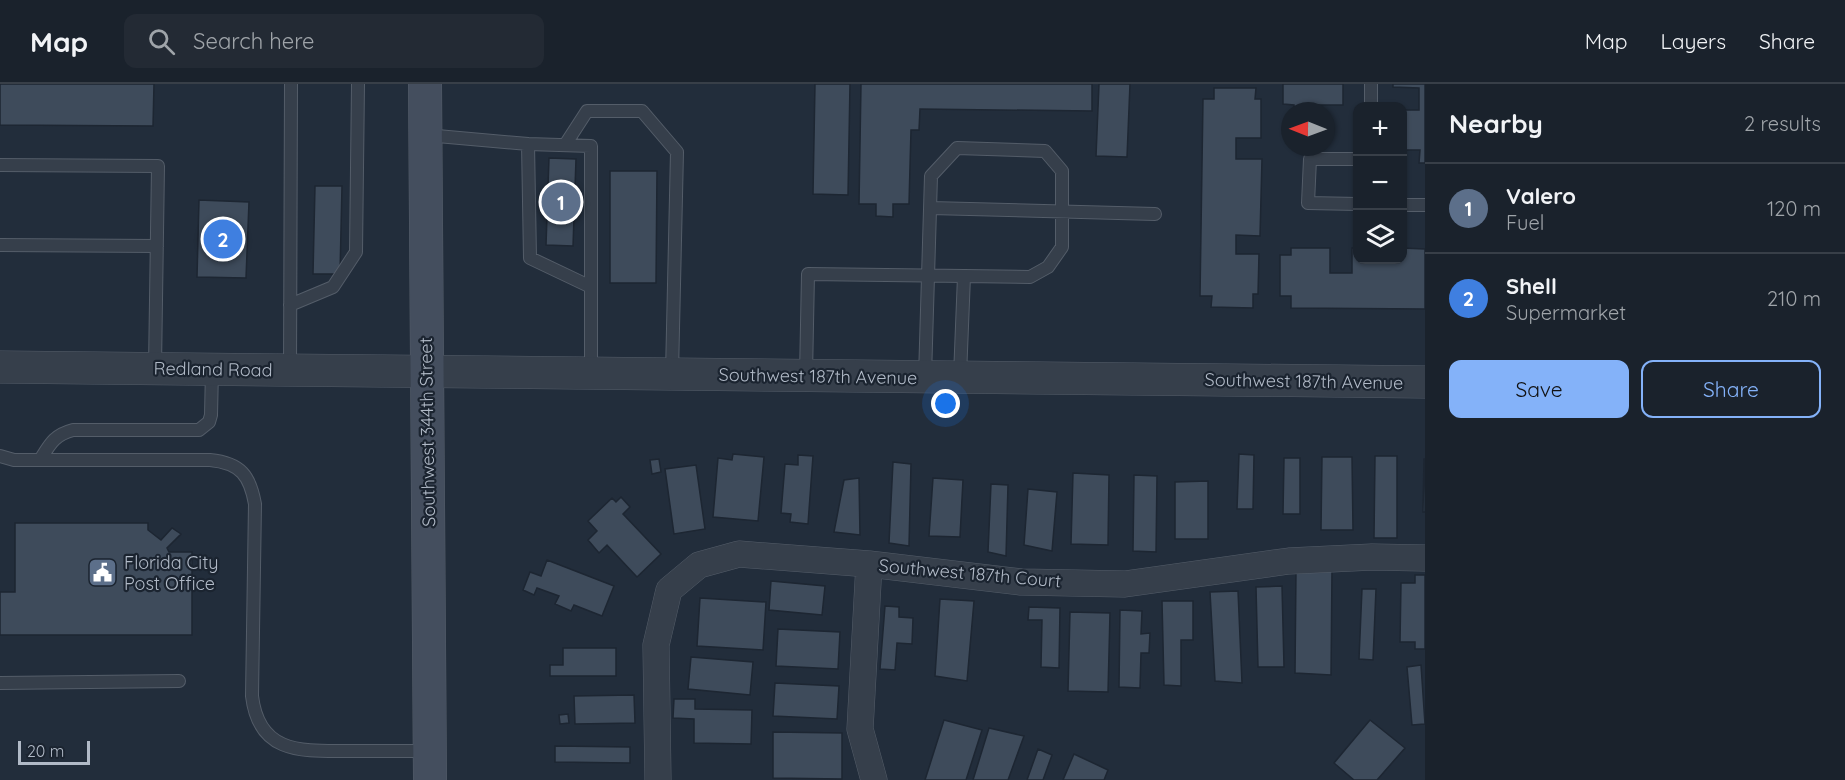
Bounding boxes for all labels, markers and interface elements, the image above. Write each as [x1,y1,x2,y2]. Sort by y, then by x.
search box [124,14,544,68]
text: Map [30,24,88,59]
icon: search [145,25,178,58]
text: Search here [193,27,315,55]
text: Map [1585,28,1628,54]
text: Layers [1661,28,1726,54]
text: Share [1759,28,1815,54]
north arrow [1281,102,1335,156]
map controls [1353,102,1407,264]
button: + [1353,102,1407,156]
text: Nearby [1449,107,1543,140]
text: 2 results [1744,111,1821,136]
button: − [1353,156,1407,210]
pin: 1 [542,180,580,224]
text: Valero [1506,182,1576,210]
text: 1 [1465,196,1472,221]
text: 120 m [1767,196,1821,221]
button: layers [1353,210,1407,264]
text: Fuel [1506,210,1544,235]
pin: 2 [204,216,242,262]
text: Shell [1506,272,1557,300]
text: 2 [1463,286,1474,311]
text: 210 m [1767,286,1821,311]
text: Supermarket [1506,300,1626,325]
street label: Southwest 344th Street [414,337,440,527]
street label: Redland Road [153,356,273,382]
button: Save [1449,360,1629,418]
button: Share [1641,360,1821,418]
street label: Southwest 187th Avenue [719,363,917,389]
street label: Southwest 187th Avenue [1205,368,1403,394]
your location [931,389,960,418]
place label: Florida City Post Office [124,551,218,595]
street label: Southwest 187th Court [878,554,1062,592]
public building icon: Florida City Post Office [87,556,119,588]
scale bar [18,738,90,766]
text: 20 m [27,741,64,761]

